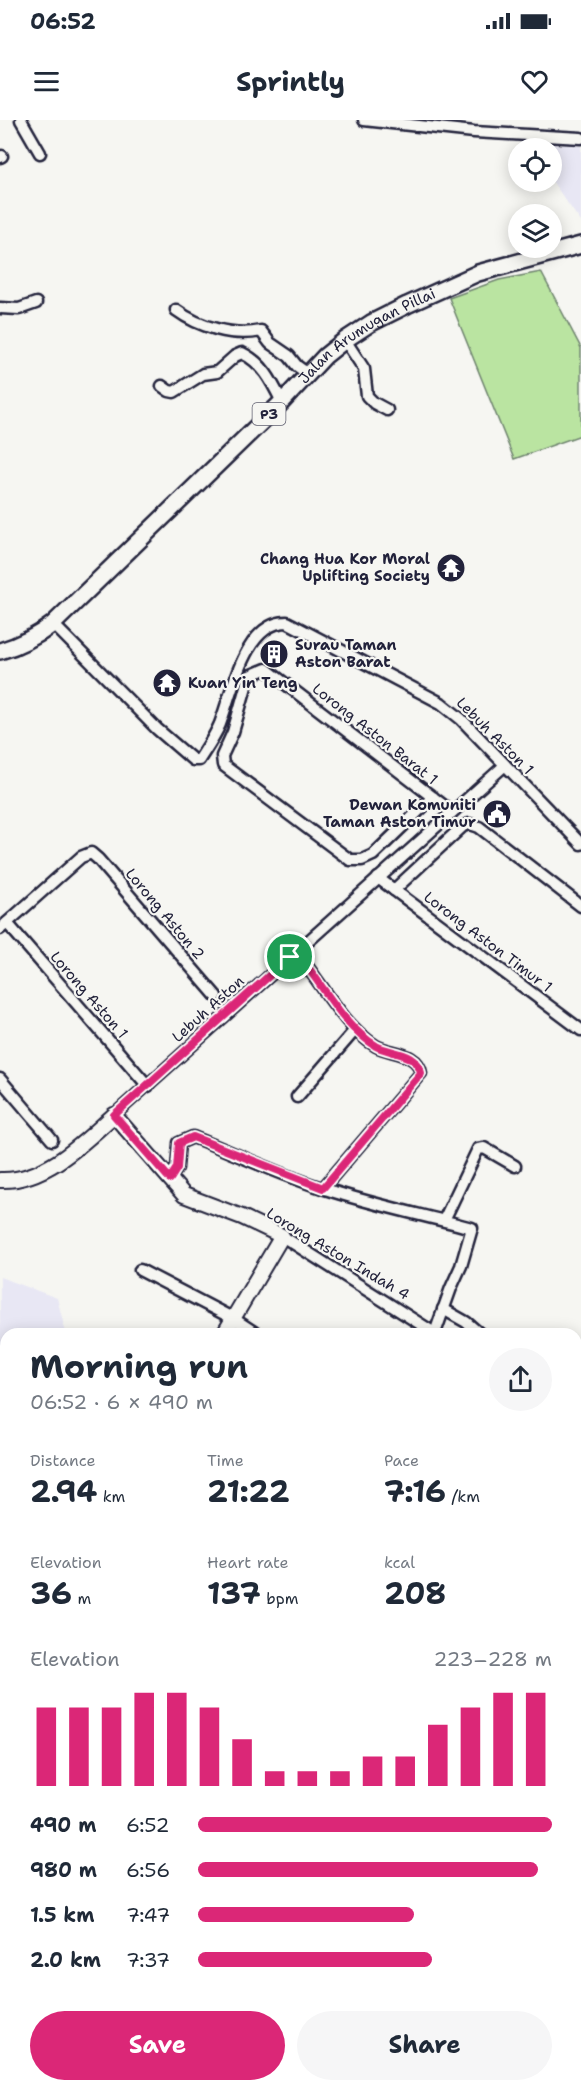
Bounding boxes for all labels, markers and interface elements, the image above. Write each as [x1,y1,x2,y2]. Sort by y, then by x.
text: 06:52 [30,7,96,36]
text: Sprintly [236,63,345,100]
icon: menu [30,65,63,98]
icon: heart [518,65,551,98]
map controls [508,138,562,258]
button: locate [508,138,562,192]
button: layers [508,204,562,258]
street label: Jalan Arumugan Pillai [294,283,439,388]
road number: P3 [252,403,286,425]
place label: Chang Hua Kor Moral Uplifting Society [260,549,430,586]
temple icon: Chang Hua Kor Moral Uplifting Society [435,552,467,584]
place label: Surau Taman Aston Barat [295,635,397,672]
building icon: Surau Taman Aston Barat [258,638,290,670]
temple icon: Kuan Yin Teng [151,667,183,699]
place label: Kuan Yin Teng [188,673,298,693]
street label: Lorong Aston Barat 1 [308,679,442,789]
street label: Lebuh Aston 1 [452,693,538,779]
place label: Dewan Komuniti Taman Aston Timur [323,795,476,832]
public building icon: Dewan Komuniti Taman Aston Timur [481,798,513,830]
street label: Lorong Aston 2 [121,864,209,964]
street label: Lorong Aston Timur 1 [420,887,556,997]
pin [264,931,315,982]
icon: arrive [273,940,306,973]
street label: Lorong Aston 1 [46,947,132,1043]
street label: Lebuh Aston [168,971,248,1047]
street label: Lorong Aston Indah 4 [263,1203,413,1305]
text: Morning run [30,1344,248,1389]
button: share [489,1348,552,1411]
text: 06:52 · 6 × 490 m [30,1389,213,1415]
text: Distance [30,1450,96,1471]
text: Time [207,1450,244,1471]
text: Pace [384,1450,419,1471]
text: 2.94 [30,1471,97,1512]
text: 21:22 [207,1471,290,1512]
text: 7:16 [384,1471,446,1512]
text: km [97,1486,125,1507]
text: /km [446,1486,480,1507]
text: Elevation [30,1552,102,1573]
text: Heart rate [207,1552,289,1573]
text: kcal [384,1552,415,1573]
text: 36 [30,1573,72,1614]
text: 137 [207,1573,261,1614]
text: 208 [384,1573,446,1614]
text: m [72,1588,91,1609]
text: bpm [261,1588,298,1609]
text: Elevation [30,1646,120,1672]
text: 223–228 m [434,1646,552,1672]
text: 490 m [30,1812,96,1838]
text: 6:52 [126,1812,170,1838]
text: 980 m [30,1857,97,1883]
text: 6:56 [126,1857,170,1883]
text: 1.5 km [30,1902,94,1928]
text: 7:47 [126,1902,170,1928]
text: 2.0 km [30,1947,101,1973]
text: 7:37 [126,1947,170,1973]
button: Save [30,2011,285,2080]
button: Share [297,2011,552,2080]

